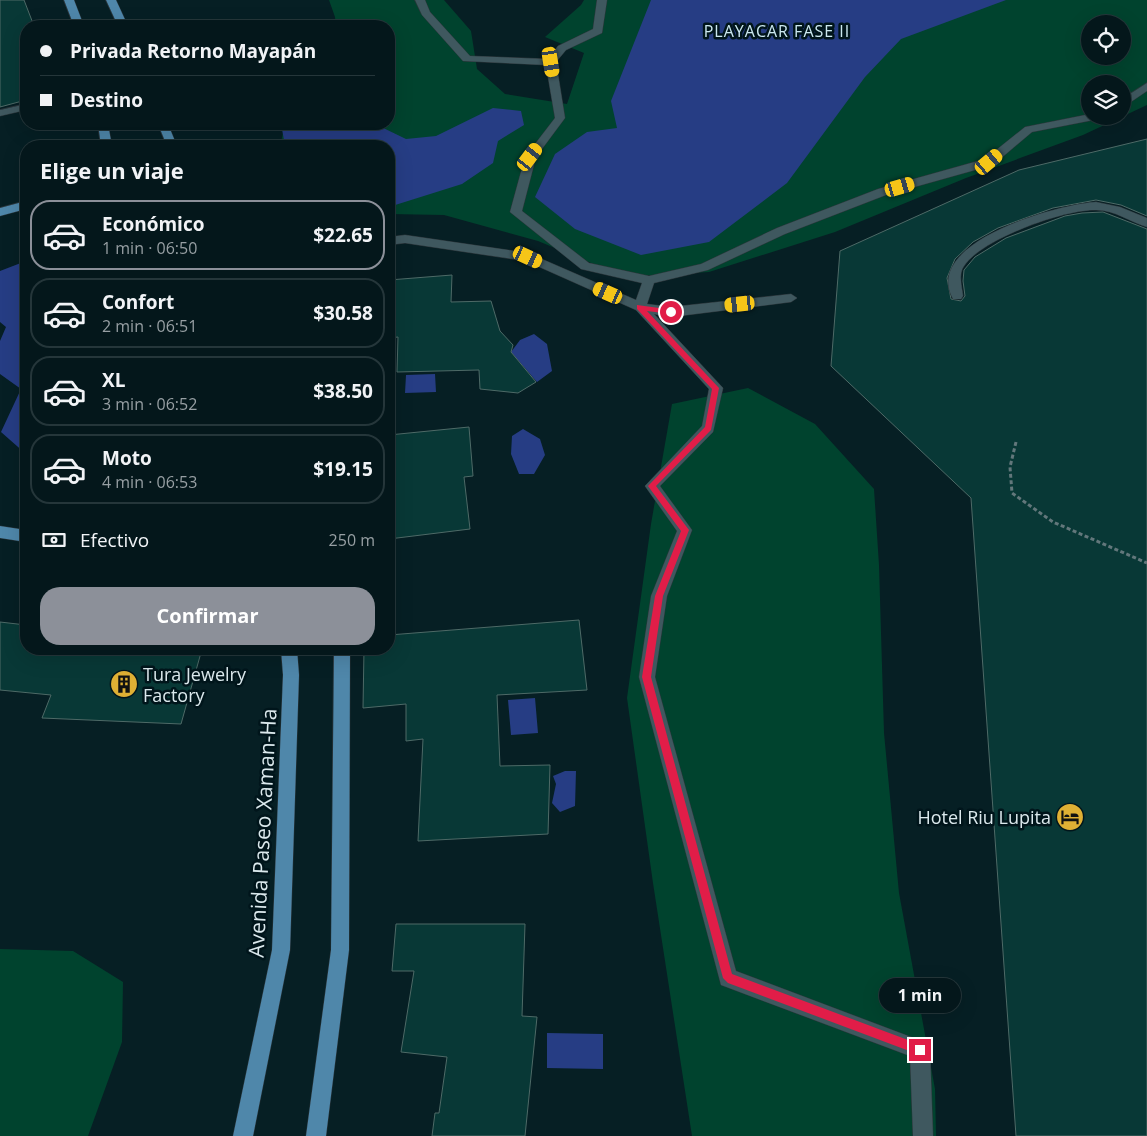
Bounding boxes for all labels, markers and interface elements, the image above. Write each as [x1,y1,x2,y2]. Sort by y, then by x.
map controls [1081,15,1131,125]
button: locate [1081,15,1131,65]
district label: PLAYACAR FASE II [704,20,850,42]
text: Privada Retorno Mayapán [70,38,316,64]
car [541,46,560,78]
button: layers [1081,75,1131,125]
text: Destino [70,87,143,113]
car [514,141,545,173]
car [972,147,1005,177]
text: Elige un viaje [40,155,184,185]
car [883,176,916,198]
text: Económico [102,211,204,237]
icon: car [42,213,87,258]
text: $22.65 [313,222,373,248]
text: 1 min · 06:50 [102,237,197,259]
car [511,244,544,270]
car [591,280,624,306]
text: Confort [102,289,174,315]
icon: car [42,291,87,336]
car [724,295,755,313]
text: $30.58 [313,300,373,326]
route start [660,301,682,323]
text: 2 min · 06:51 [102,315,197,337]
text: XL [102,367,125,393]
icon: car [42,369,87,414]
text: $38.50 [313,378,373,404]
text: 3 min · 06:52 [102,393,197,415]
text: Moto [102,445,152,471]
icon: car [42,447,87,492]
text: $19.15 [313,456,373,482]
text: 4 min · 06:53 [102,471,197,493]
icon: cash [40,526,68,554]
text: Efectivo [80,527,149,553]
text: 250 m [329,529,375,551]
button: Confirmar [40,587,375,645]
place label: Tura Jewelry Factory [143,662,247,707]
building icon: Tura Jewelry Factory [109,669,139,699]
street label: Avenida Paseo Xaman-Ha [241,708,283,958]
hotel icon: Hotel Riu Lupita [1055,802,1085,832]
place label: Hotel Riu Lupita [917,805,1051,829]
callout: 1 min [879,978,961,1012]
text: 1 min [898,984,942,1006]
route end [909,1039,931,1061]

